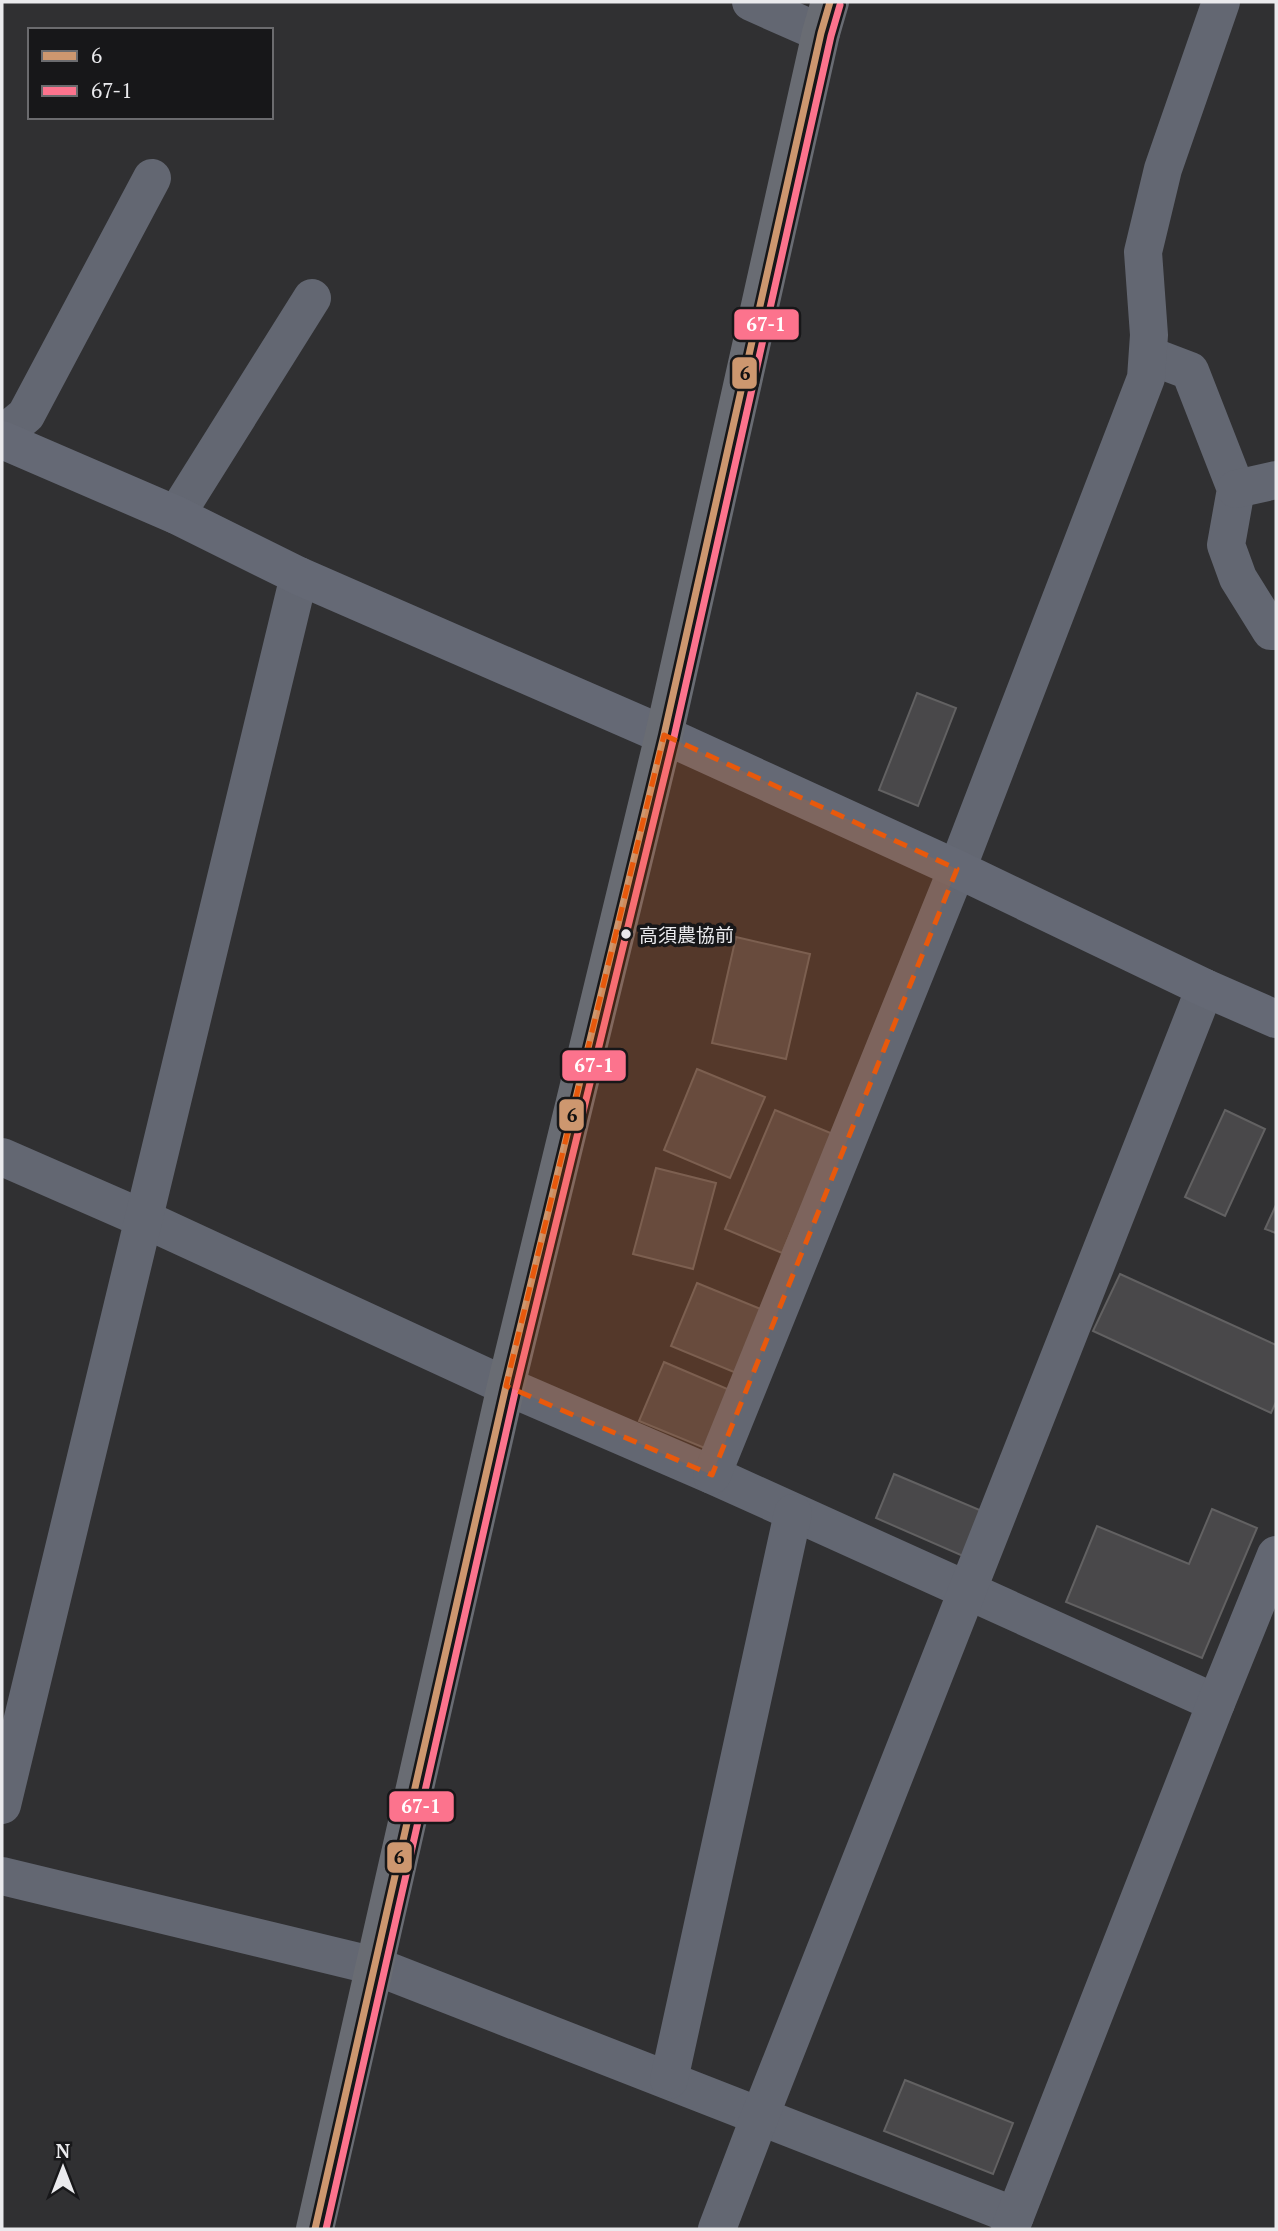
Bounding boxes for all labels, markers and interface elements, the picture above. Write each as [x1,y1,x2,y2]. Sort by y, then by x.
legend [28,28,273,119]
text: 6 [91,41,102,69]
text: 67-1 [91,76,132,104]
line badge: 67-1 [733,308,800,341]
text: 67-1 [746,311,786,336]
line badge: 6 [731,356,758,390]
text: 6 [740,360,751,385]
place label: 高須農協前 [639,922,734,947]
marker: 高須農協前 [619,927,633,941]
line badge: 67-1 [561,1049,627,1082]
text: 67-1 [574,1052,614,1077]
line badge: 6 [558,1098,585,1132]
text: 6 [567,1102,578,1127]
line badge: 67-1 [388,1790,455,1823]
text: 67-1 [401,1793,441,1818]
line badge: 6 [386,1841,413,1874]
text: 6 [394,1844,405,1869]
north arrow [28,2133,98,2203]
text: N [56,2138,71,2163]

